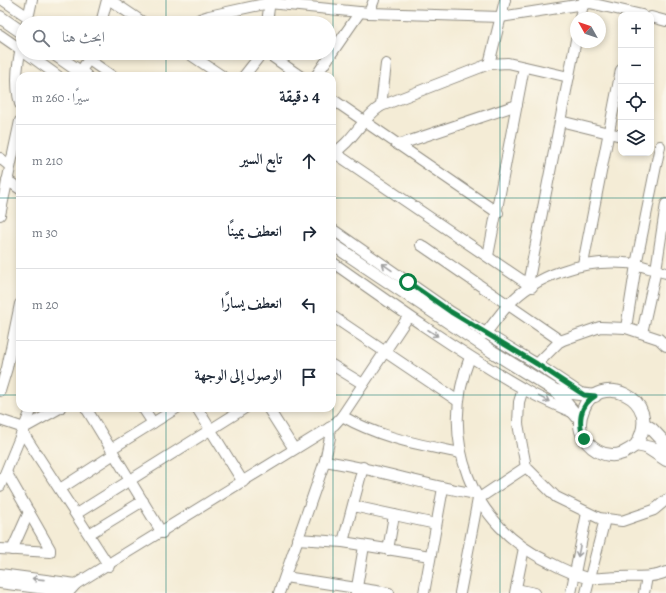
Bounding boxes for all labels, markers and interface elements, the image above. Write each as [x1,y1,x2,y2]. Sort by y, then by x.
north arrow [570,12,606,48]
map controls [618,12,654,156]
button: + [618,12,654,48]
search box [16,16,336,60]
icon: search [30,27,52,49]
text: ابحث هنا [62,27,105,47]
button: − [618,48,654,84]
button: locate [618,84,654,120]
text: 4 دقيقة [279,85,320,108]
text: سيرًا · 260 m [32,89,90,106]
button: layers [618,120,654,156]
text: تابع السير [240,149,282,169]
icon: ahead [298,150,320,172]
text: 210 m [32,152,63,169]
text: انعطف يمينًا [227,221,282,241]
icon: right [298,222,320,244]
text: 30 m [32,224,58,241]
one-way arrow [382,263,393,271]
route start [399,273,417,291]
text: انعطف يسارًا [221,293,282,313]
icon: left [298,294,320,316]
text: 20 m [32,296,59,313]
one-way arrow [427,328,438,337]
text: الوصول إلى الوجهة [195,365,282,385]
icon: arrive [298,366,320,388]
one-way arrow [538,396,550,403]
route end [575,430,593,448]
one-way arrow [575,544,583,557]
one-way arrow [32,575,45,583]

